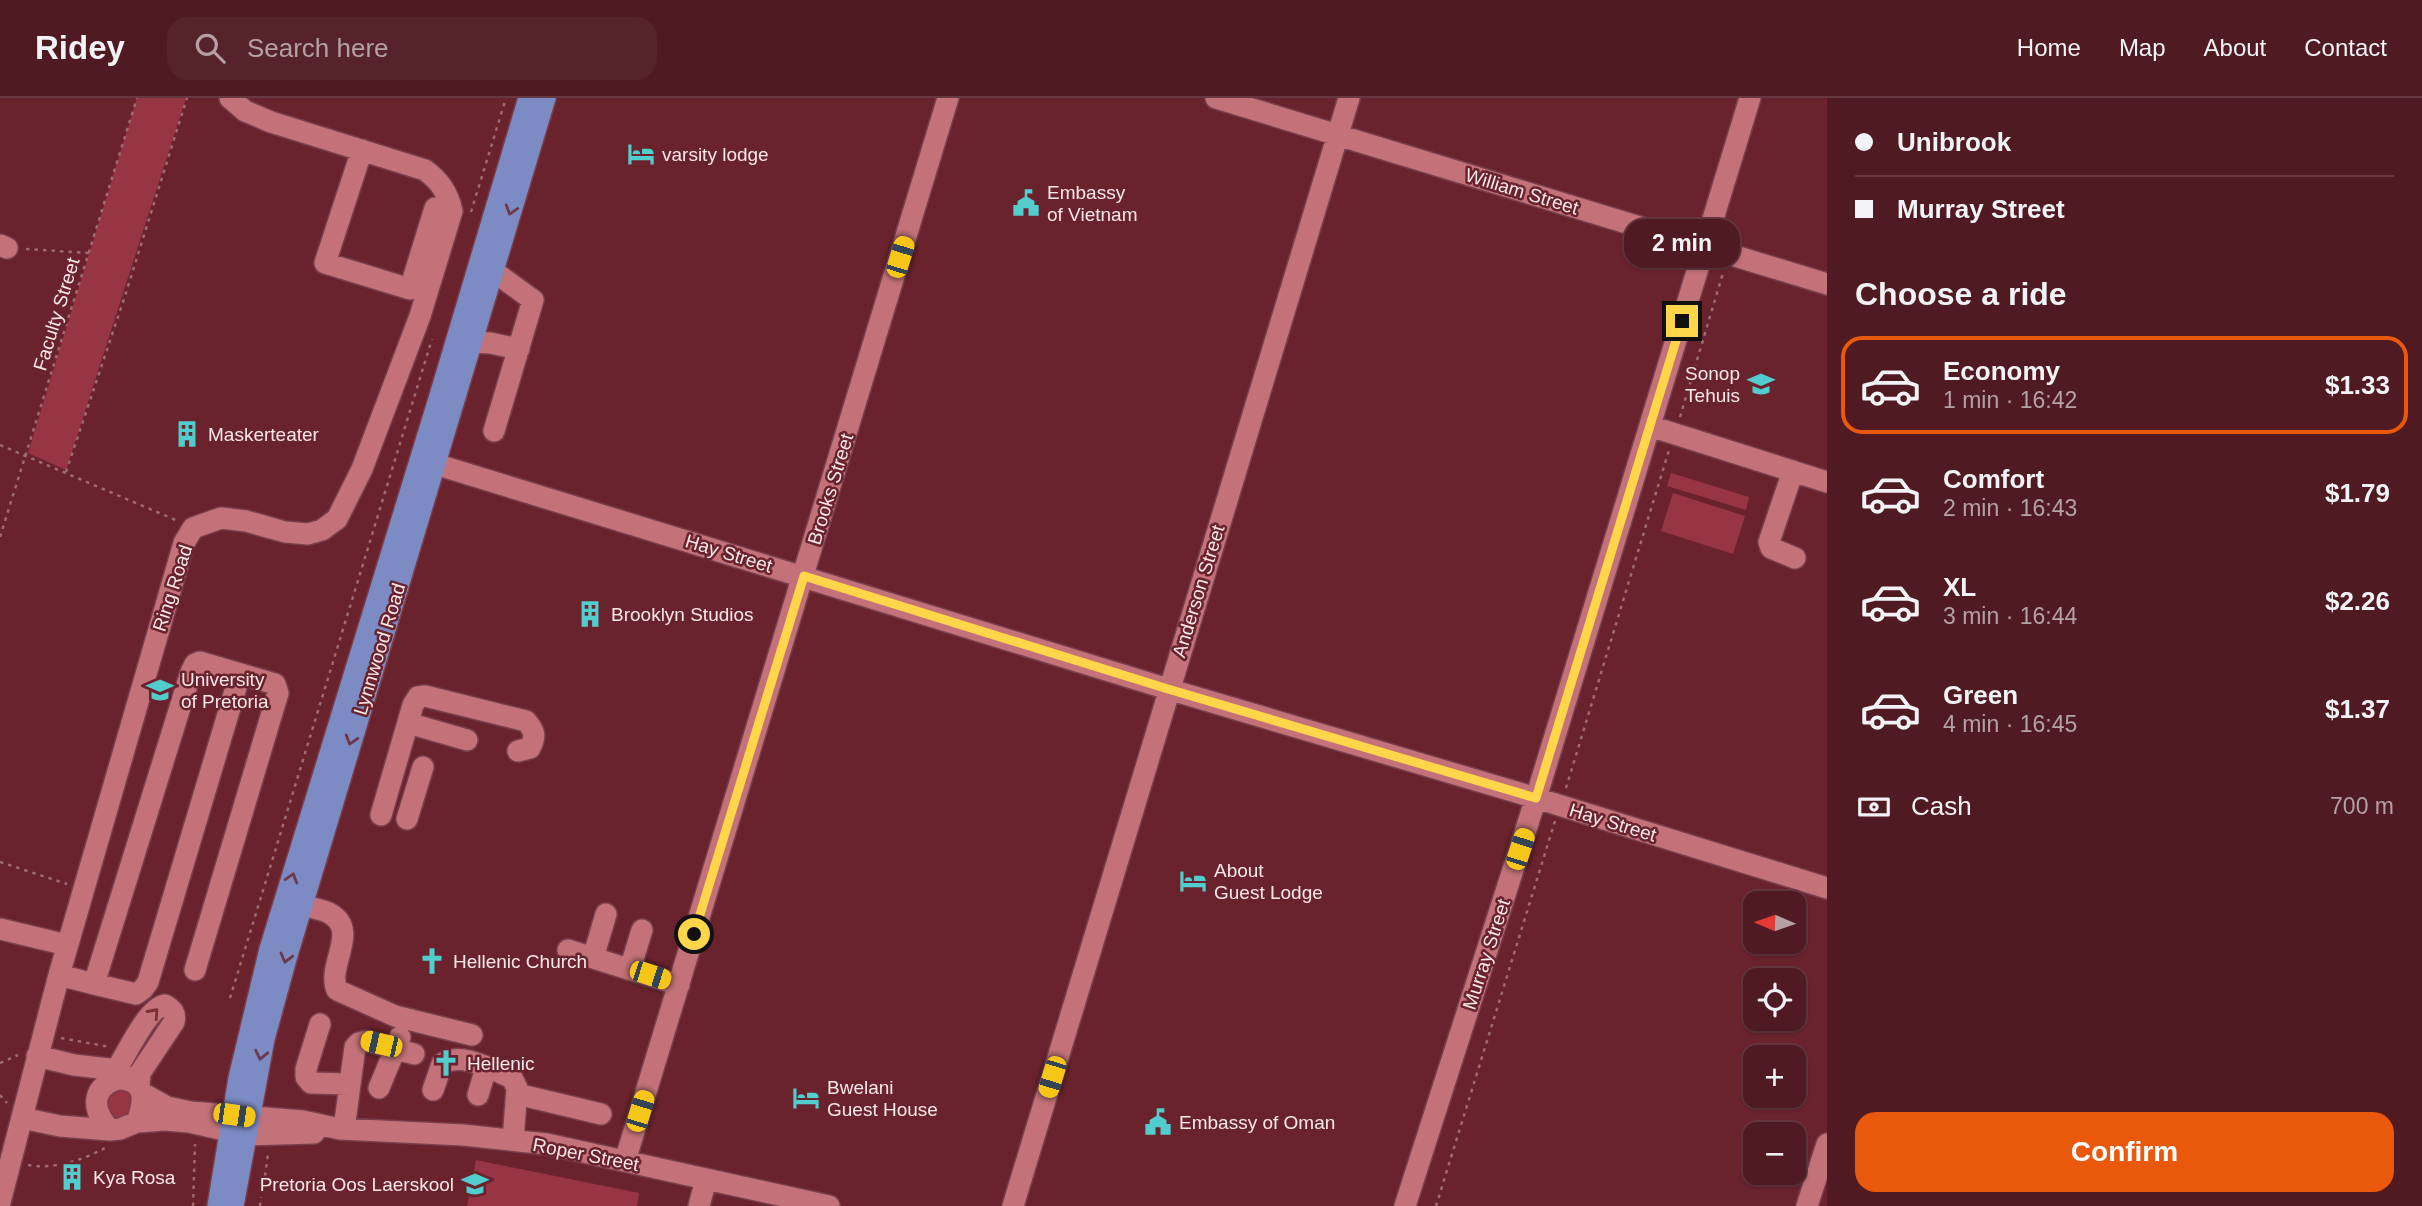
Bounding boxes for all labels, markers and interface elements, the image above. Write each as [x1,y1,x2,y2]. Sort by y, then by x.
search box [167,17,657,80]
text: Ridey [35,29,125,66]
icon: search [191,29,229,67]
text: Search here [247,33,389,63]
text: Home [2017,34,2081,61]
text: Map [2119,34,2166,61]
text: About [2204,34,2266,61]
text: Contact [2304,34,2387,61]
text: Unibrook [1897,127,2011,157]
hotel icon: varsity lodge [626,139,656,169]
place label: varsity lodge [662,144,769,165]
street label: William Street [1463,164,1582,219]
place label: Embassy of Vietnam [1047,182,1137,225]
public building icon: Embassy of Vietnam [1011,188,1041,218]
text: Murray Street [1897,194,2065,224]
one-way arrow [505,204,520,216]
callout: 2 min [1624,220,1740,268]
text: 2 min [1652,230,1712,256]
car [884,234,917,280]
street label: Faculty Street [29,254,84,373]
text: Choose a ride [1855,276,2067,312]
route end [1666,305,1698,337]
icon: car [1859,354,1922,417]
text: Economy [1943,356,2060,386]
place label: Sonop Tehuis [1685,363,1740,406]
school or university icon: Sonop Tehuis [1746,369,1776,399]
text: $1.33 [2325,370,2390,400]
text: 1 min · 16:42 [1943,387,2077,413]
building icon: Maskerteater [172,419,202,449]
place label: Maskerteater [208,424,320,445]
street label: Brooks Street [804,430,858,547]
icon: car [1859,462,1922,525]
text: Comfort [1943,464,2044,494]
text: $1.79 [2325,478,2390,508]
text: 2 min · 16:43 [1943,495,2077,521]
street label: Anderson Street [1168,522,1229,660]
street label: Hay Street [683,530,776,577]
street label: Ring Road [149,542,196,634]
icon: car [1859,570,1922,633]
text: XL [1943,572,1976,602]
street label: Lynnwood Road [349,581,409,718]
text: $2.26 [2325,586,2390,616]
building icon: Brooklyn Studios [575,599,605,629]
text: 3 min · 16:44 [1943,603,2077,629]
place label: Brooklyn Studios [611,604,754,625]
place label: University of Pretoria [181,669,269,712]
school or university icon: University of Pretoria [145,675,175,705]
icon: car [1859,678,1922,741]
text: Green [1943,680,2018,710]
text: $1.37 [2325,694,2390,724]
text: 4 min · 16:45 [1943,711,2077,737]
one-way arrow [345,734,360,746]
icon: cash [1855,788,1893,826]
text: Cash [1911,791,1972,821]
text: 700 m [2330,793,2394,819]
street label: Hay Street [1567,799,1660,846]
car [1504,826,1537,872]
place label: About Guest Lodge [1214,860,1323,903]
hotel icon: About Guest Lodge [1178,866,1208,896]
one-way arrow [283,872,298,884]
north arrow [1743,891,1806,954]
map controls [1743,891,1806,1185]
street label: Murray Street [1459,896,1514,1012]
route start [678,918,710,950]
church icon: Hellenic Church [417,946,447,976]
place label: Hellenic Church [453,951,587,972]
one-way arrow [280,952,295,964]
car [627,959,674,991]
button: locate [1743,968,1806,1031]
one-way arrow [146,1009,158,1022]
car [359,1029,404,1059]
button: + [1743,1045,1806,1108]
church icon: Hellenic [431,1048,461,1078]
one-way arrow [254,1049,269,1061]
place label: Hellenic [467,1053,535,1074]
car [1036,1054,1069,1100]
place label: Bwelani Guest House [827,1077,938,1120]
hotel icon: Bwelani Guest House [791,1083,821,1113]
car [624,1088,657,1134]
car [212,1102,257,1128]
public building icon: Embassy of Oman [1143,1107,1173,1137]
place label: Embassy of Oman [1179,1112,1335,1133]
button: Confirm [1855,1112,2394,1192]
button: − [1743,1122,1806,1185]
street label: Roper Street [531,1134,641,1175]
building icon: Kya Rosa [57,1162,87,1192]
place label: Kya Rosa [93,1167,176,1188]
school or university icon: Pretoria Oos Laerskool [460,1169,490,1199]
place label: Pretoria Oos Laerskool [260,1174,454,1195]

